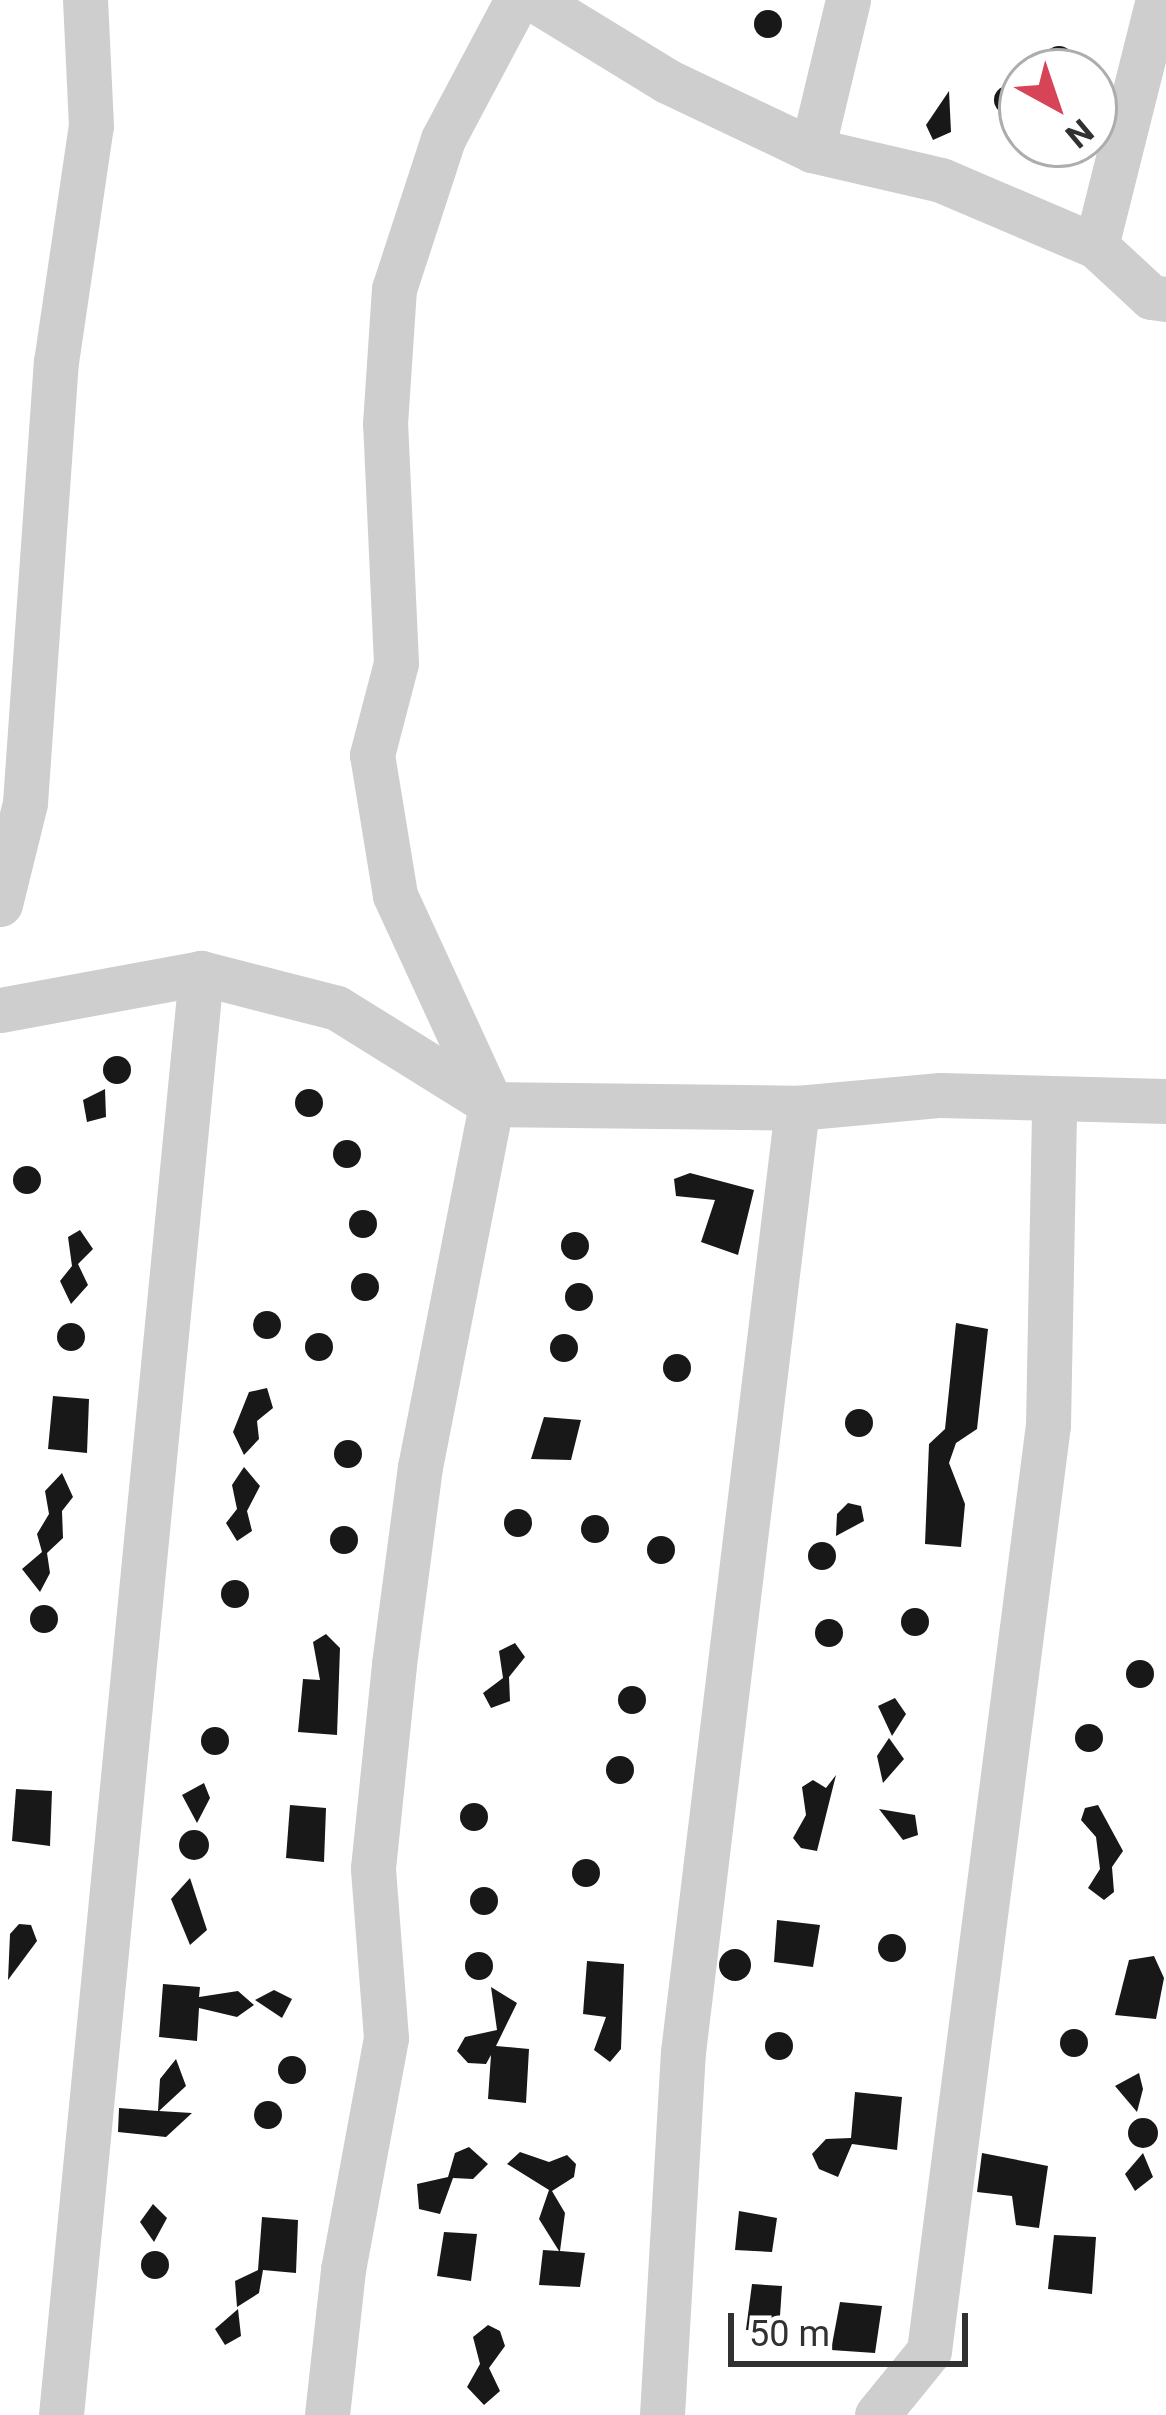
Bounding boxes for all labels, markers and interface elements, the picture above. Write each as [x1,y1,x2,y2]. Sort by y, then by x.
north arrow [998,48,1118,168]
text: N [1058,111,1101,156]
scale bar [734,2289,974,2363]
text: 50 m [749,2313,830,2355]

